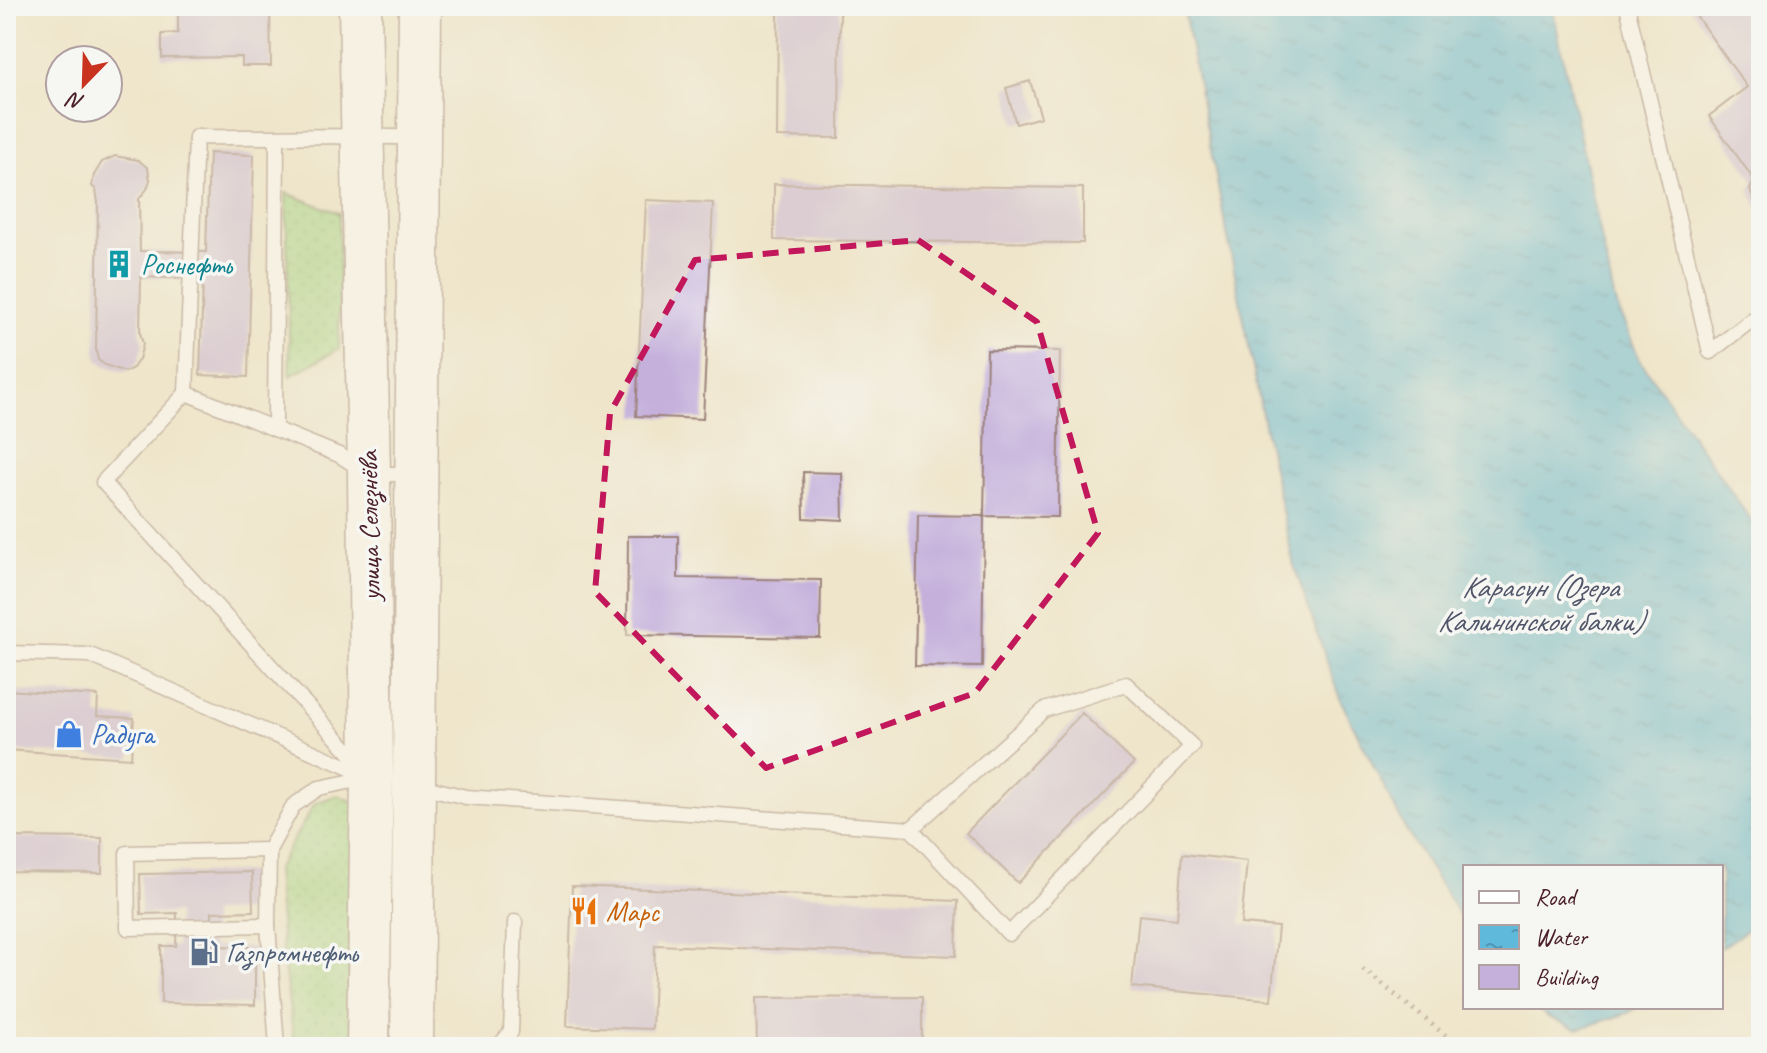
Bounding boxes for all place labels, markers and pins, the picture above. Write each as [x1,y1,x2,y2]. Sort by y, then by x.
place label: Роснефть [141,247,234,282]
building icon: Роснефть [104,249,134,279]
place label: Радуга [91,717,156,752]
shop icon: Радуга [54,719,84,749]
place label: Марс [606,894,660,929]
restaurant icon: Марс [569,896,599,926]
place label: Газпромнефть [226,935,360,971]
fuel station icon: Газпромнефть [189,937,219,967]

